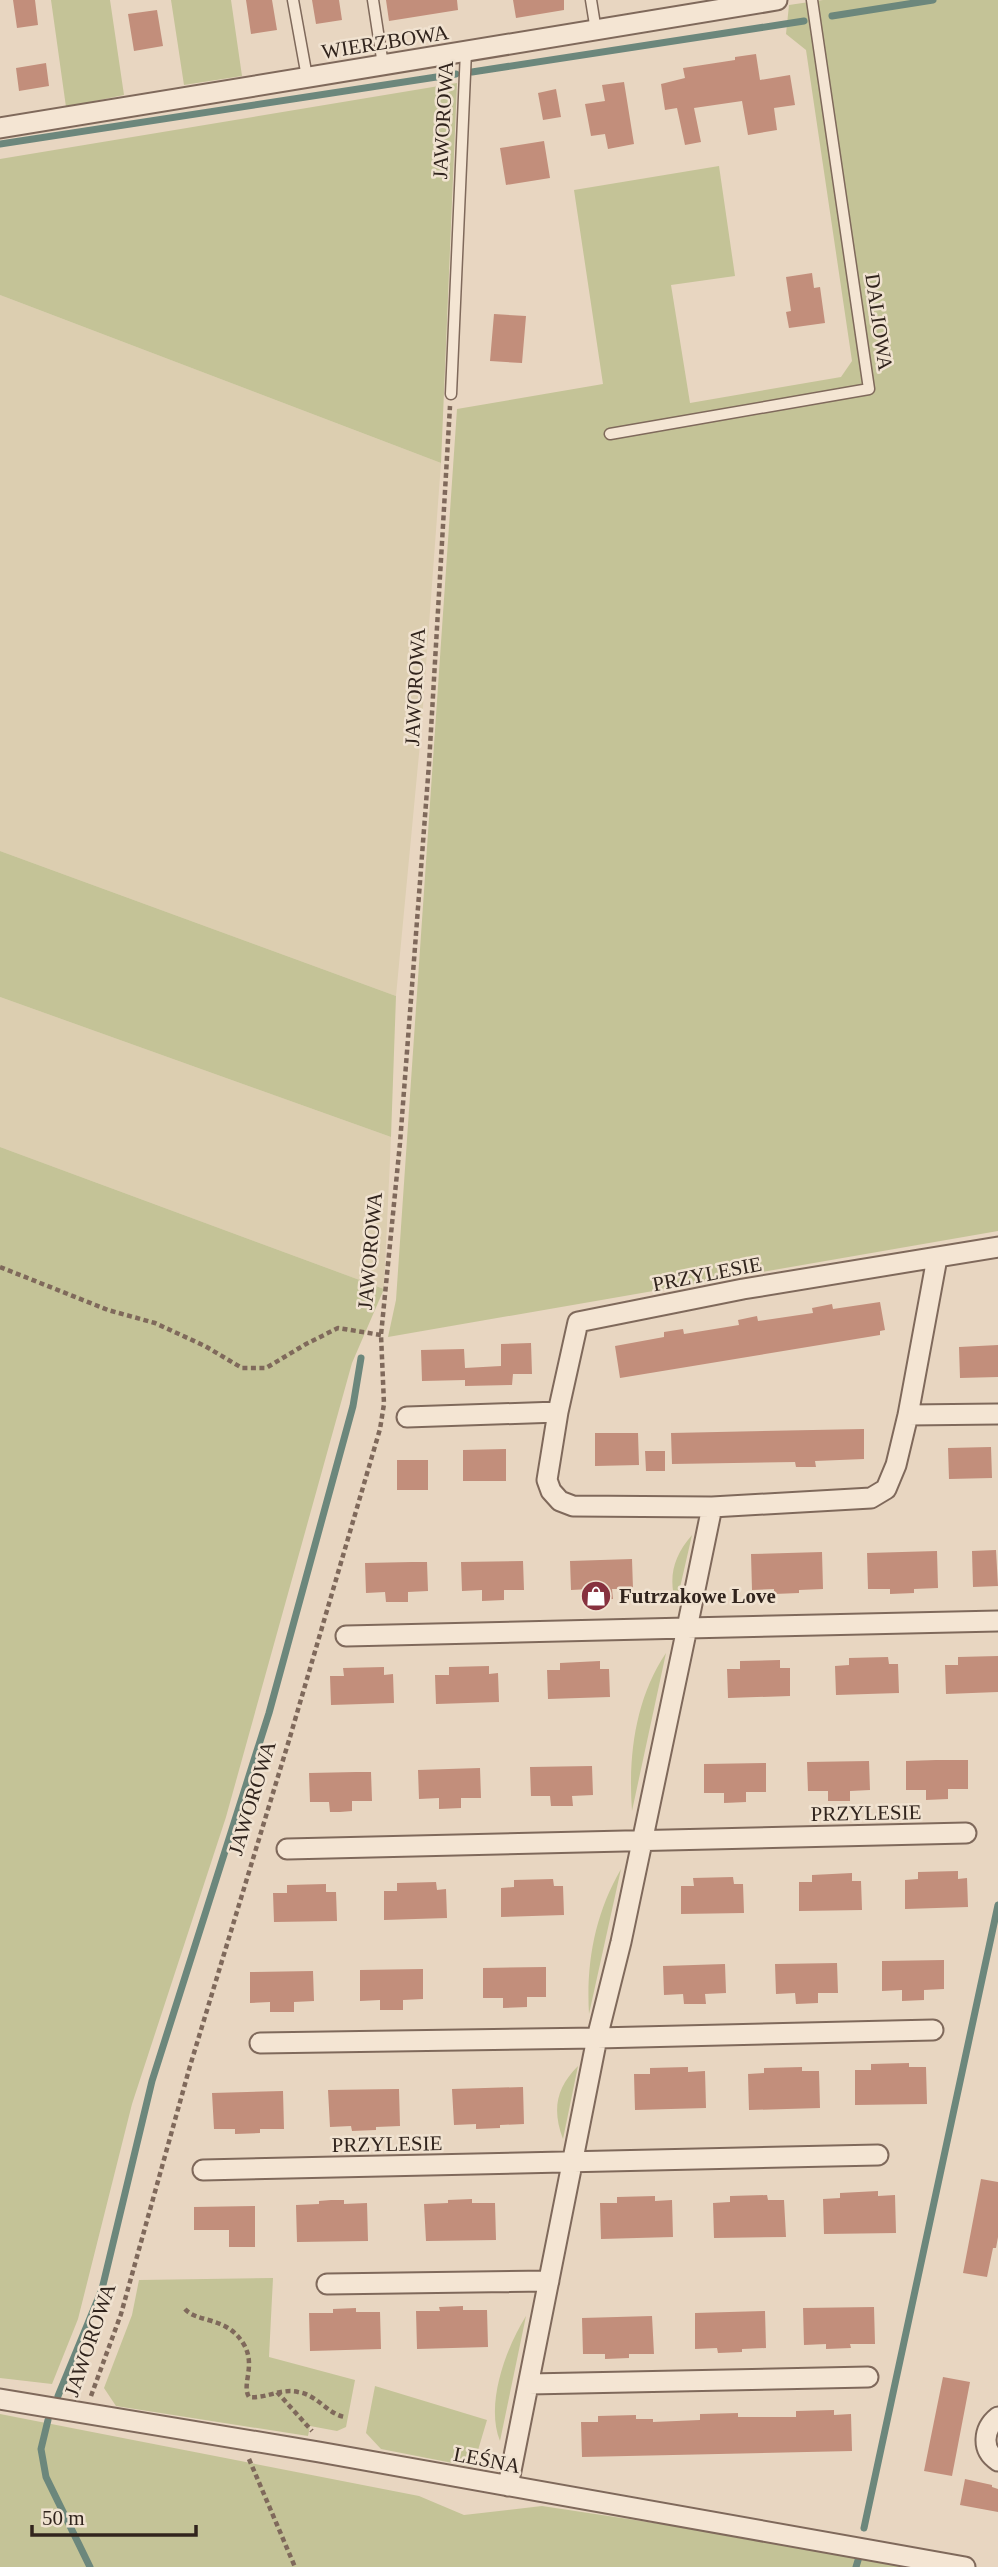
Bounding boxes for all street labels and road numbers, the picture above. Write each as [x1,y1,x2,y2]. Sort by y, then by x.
street label: WIERZBOWA [320,20,451,64]
street label: JAWOROWA [428,59,458,180]
street label: DALIOWA [860,272,898,373]
street label: JAWOROWA [400,626,430,747]
street label: JAWOROWA [353,1190,387,1311]
street label: PRZYLESIE [650,1252,764,1296]
street label: JAWOROWA [223,1737,281,1858]
street label: PRZYLESIE [810,1800,922,1826]
street label: PRZYLESIE [331,2131,443,2157]
street label: JAWOROWA [59,2279,121,2400]
street label: LEŚNA [451,2442,523,2478]

